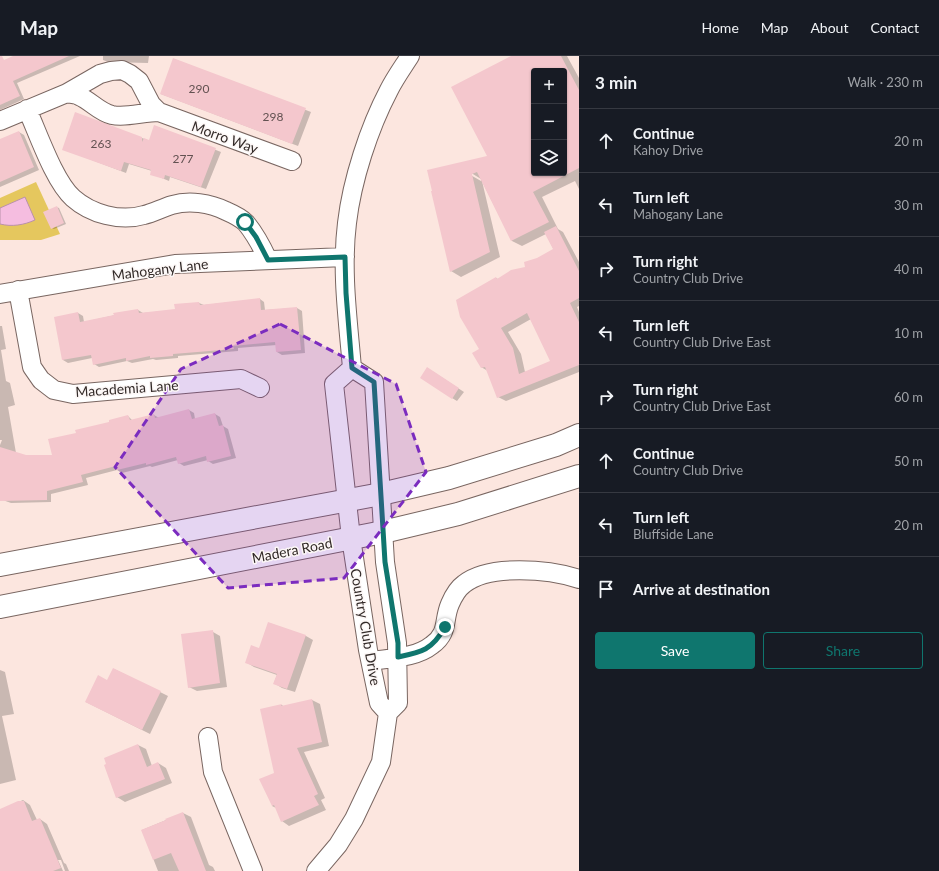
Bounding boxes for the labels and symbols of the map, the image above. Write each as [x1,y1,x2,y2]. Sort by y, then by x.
house number: 290 [189,81,209,96]
house number: 298 [263,109,283,124]
street label: Morro Way [189,117,261,157]
house number: 263 [91,136,111,151]
house number: 277 [173,151,193,166]
route start [236,213,254,231]
street label: Mahogany Lane [111,255,209,283]
street label: Macademia Lane [75,376,179,400]
street label: Madera Road [250,534,334,566]
street label: Country Club Drive [347,567,385,687]
route end [436,618,454,636]

